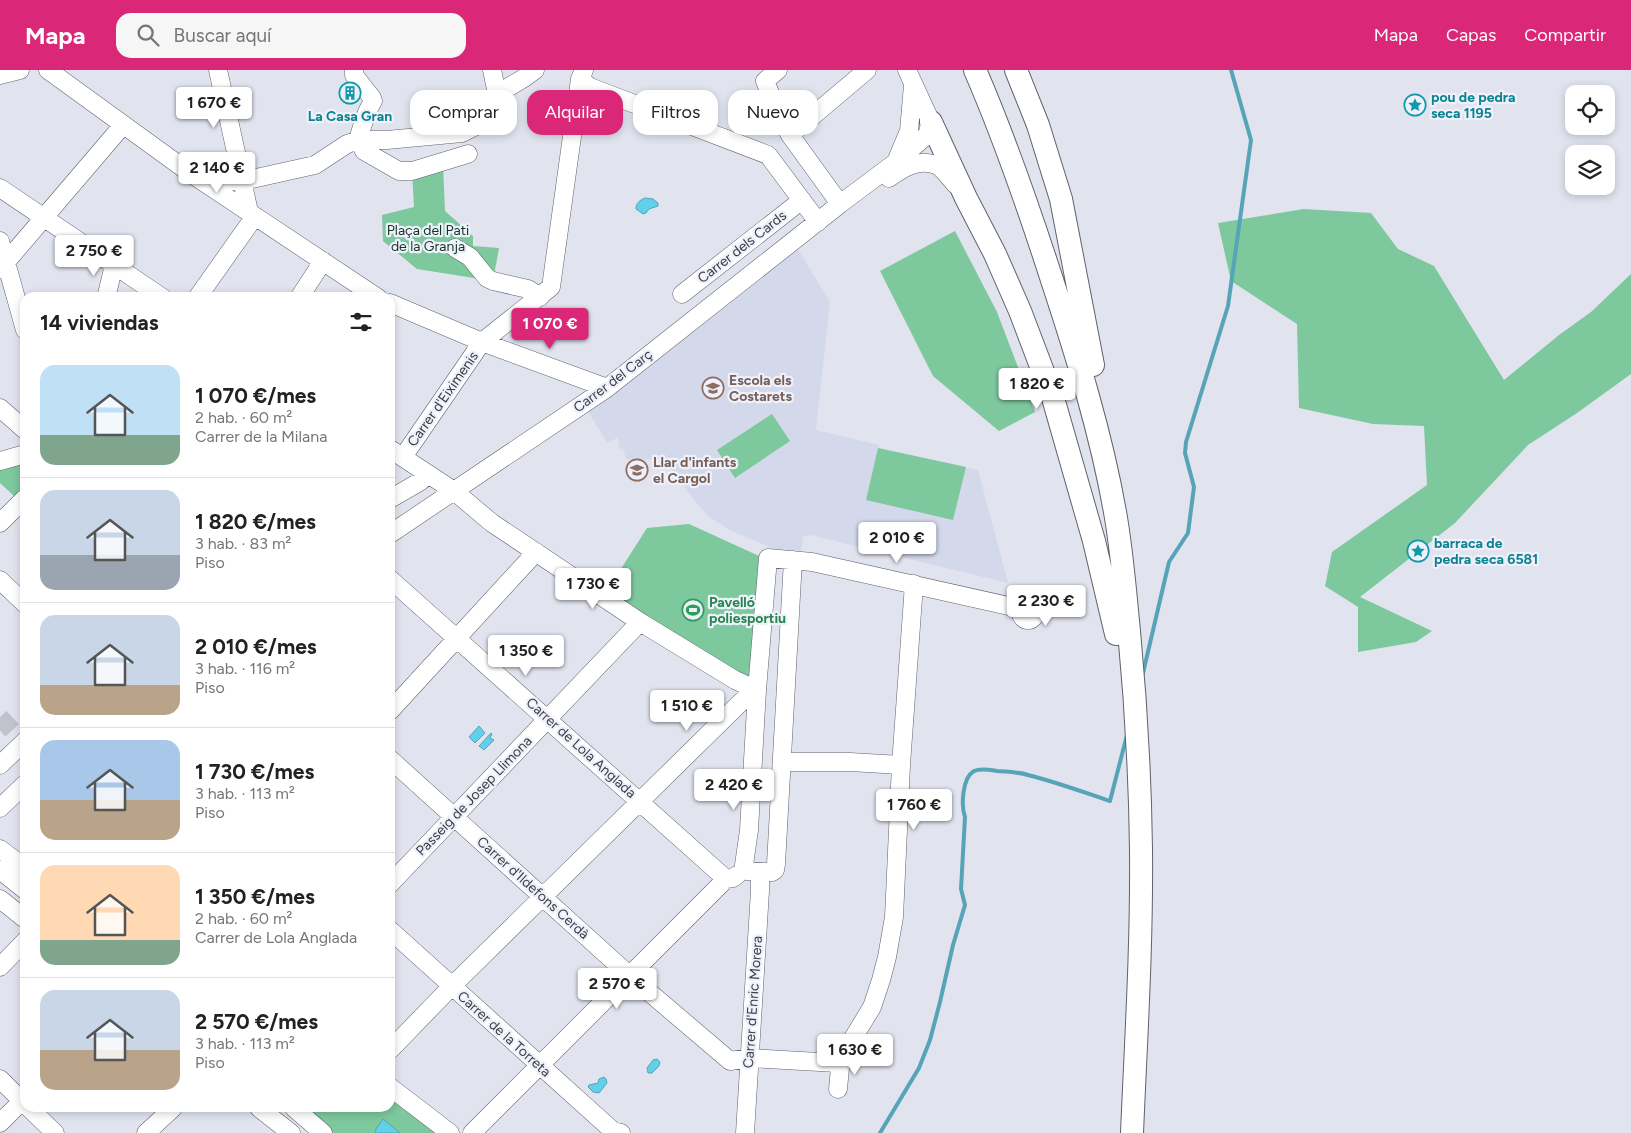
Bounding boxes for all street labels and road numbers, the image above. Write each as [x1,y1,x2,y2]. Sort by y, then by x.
street label: Carrer dels Cards [694,207,790,287]
street label: Carrer del Carç [570,346,656,416]
street label: Carrer d'Eiximenis [404,348,482,450]
street label: Carrer de Lola Anglada [523,694,639,802]
street label: Passeig de Josep Llimona [412,733,536,859]
street label: Carrer d'Ildefons Cerdà [473,833,593,943]
street label: Carrer d'Enric Morera [740,935,766,1069]
street label: Carrer de la Torreta [454,988,554,1080]

